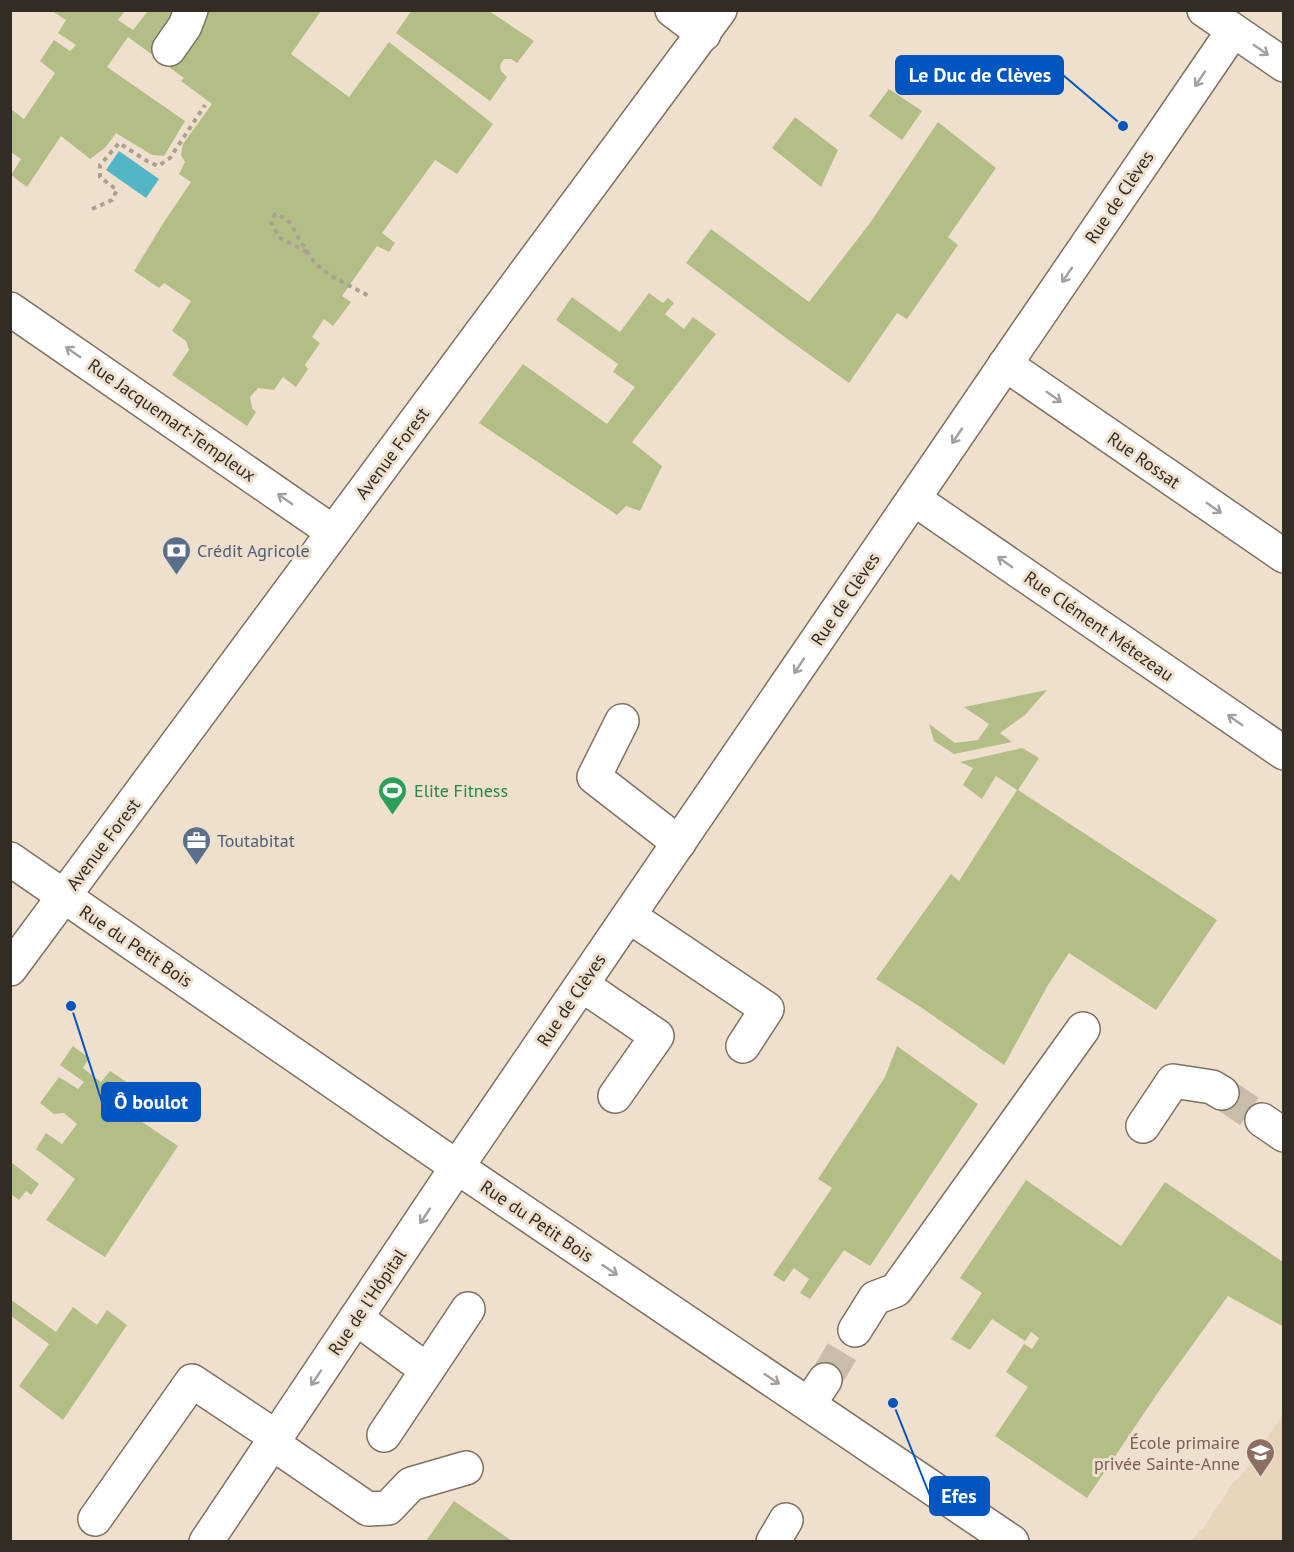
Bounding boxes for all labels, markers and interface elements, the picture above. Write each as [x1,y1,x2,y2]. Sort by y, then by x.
one-way arrow [1252,44,1269,56]
callout: Le Duc de Clèves [896,56,1063,94]
text: Le Duc de Clèves [909,62,1051,88]
one-way arrow [1194,70,1206,86]
street label: Rue de Clèves [1079,146,1159,248]
one-way arrow [1061,266,1073,282]
one-way arrow [65,346,81,358]
street label: Rue Jacquemart-Templeux [84,353,260,487]
one-way arrow [1045,391,1061,403]
street label: Avenue Forest [350,403,434,503]
one-way arrow [951,427,963,443]
street label: Rue Rossat [1103,427,1185,493]
one-way arrow [277,493,293,505]
one-way arrow [1205,502,1222,514]
bank icon: Crédit Agricole [160,534,192,576]
place label: Crédit Agricole [197,539,310,562]
street label: Rue de Clèves [805,548,885,650]
one-way arrow [998,556,1014,568]
street label: Rue Clément Métezeau [1020,566,1178,686]
one-way arrow [793,657,805,674]
one-way arrow [1228,714,1244,726]
sports icon: Elite Fitness [377,774,409,816]
place label: Elite Fitness [414,779,508,802]
street label: Avenue Forest [61,794,145,894]
office icon: Toutabitat [180,824,212,866]
place label: Toutabitat [217,829,295,852]
street label: Rue du Petit Bois [75,900,197,992]
street label: Rue de Clèves [531,949,611,1051]
callout: Ô boulot [102,1083,200,1121]
text: Ô boulot [114,1089,188,1115]
street label: Rue du Petit Bois [476,1175,598,1267]
one-way arrow [419,1207,431,1224]
street label: Rue de l'Hôpital [323,1244,412,1360]
one-way arrow [602,1264,619,1277]
one-way arrow [310,1369,322,1385]
one-way arrow [763,1374,780,1386]
place label: École primaire privée Sainte-Anne [1094,1431,1240,1475]
school or university icon: École primaire privée Sainte-Anne [1245,1436,1277,1478]
callout: Efes [930,1477,989,1515]
text: Efes [941,1483,977,1509]

